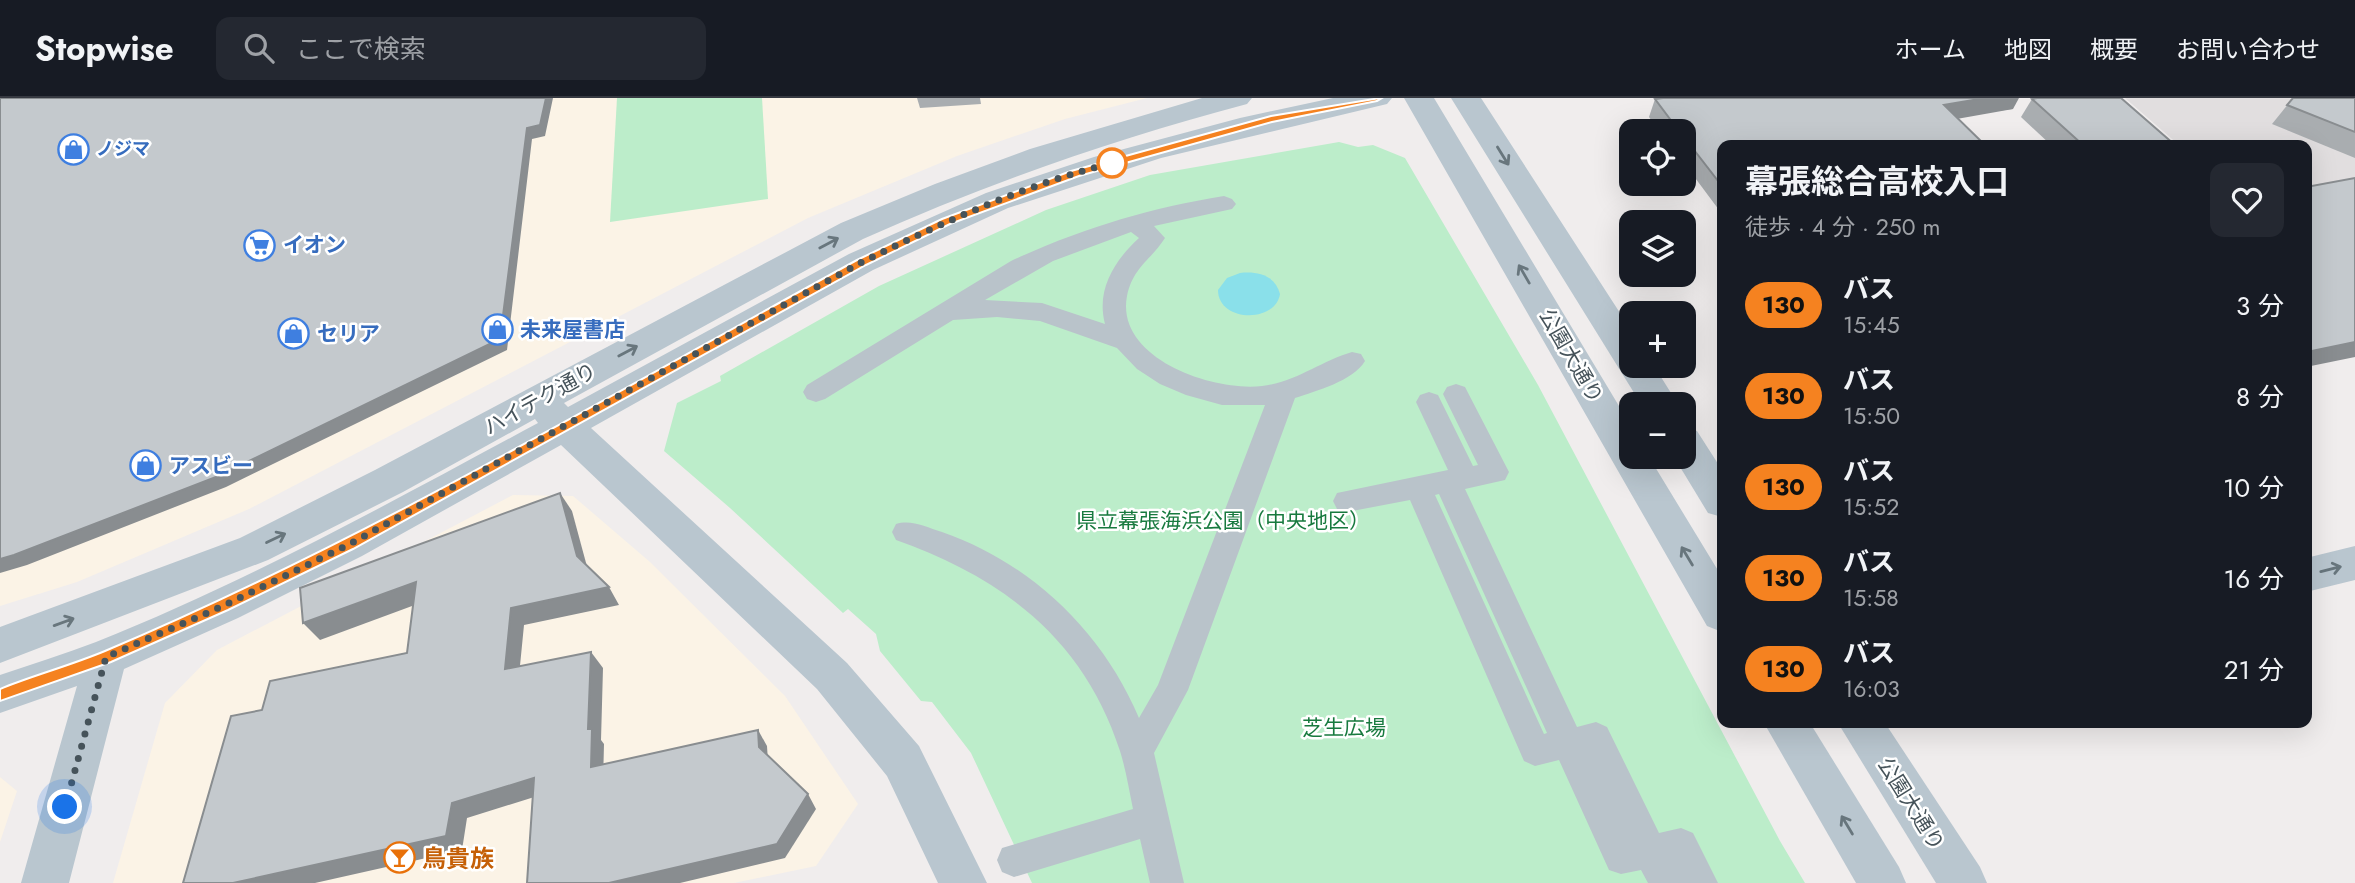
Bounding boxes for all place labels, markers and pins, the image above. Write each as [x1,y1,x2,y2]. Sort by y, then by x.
shop icon: ノジマ [56,132,90,166]
place label: ノジマ [96,136,150,162]
unlabelled marker [1097,148,1127,178]
supermarket icon: イオン [243,228,277,262]
place label: イオン [283,230,346,260]
shop icon: 未来屋書店 [480,313,514,347]
place label: 未来屋書店 [520,315,625,345]
shop icon: セリア [277,317,311,351]
place label: セリア [317,319,380,349]
shop icon: アスビー [129,449,163,483]
place label: アスビー [169,451,253,481]
bar icon: 鳥貴族 [382,841,416,875]
place label: 鳥貴族 [422,841,494,876]

